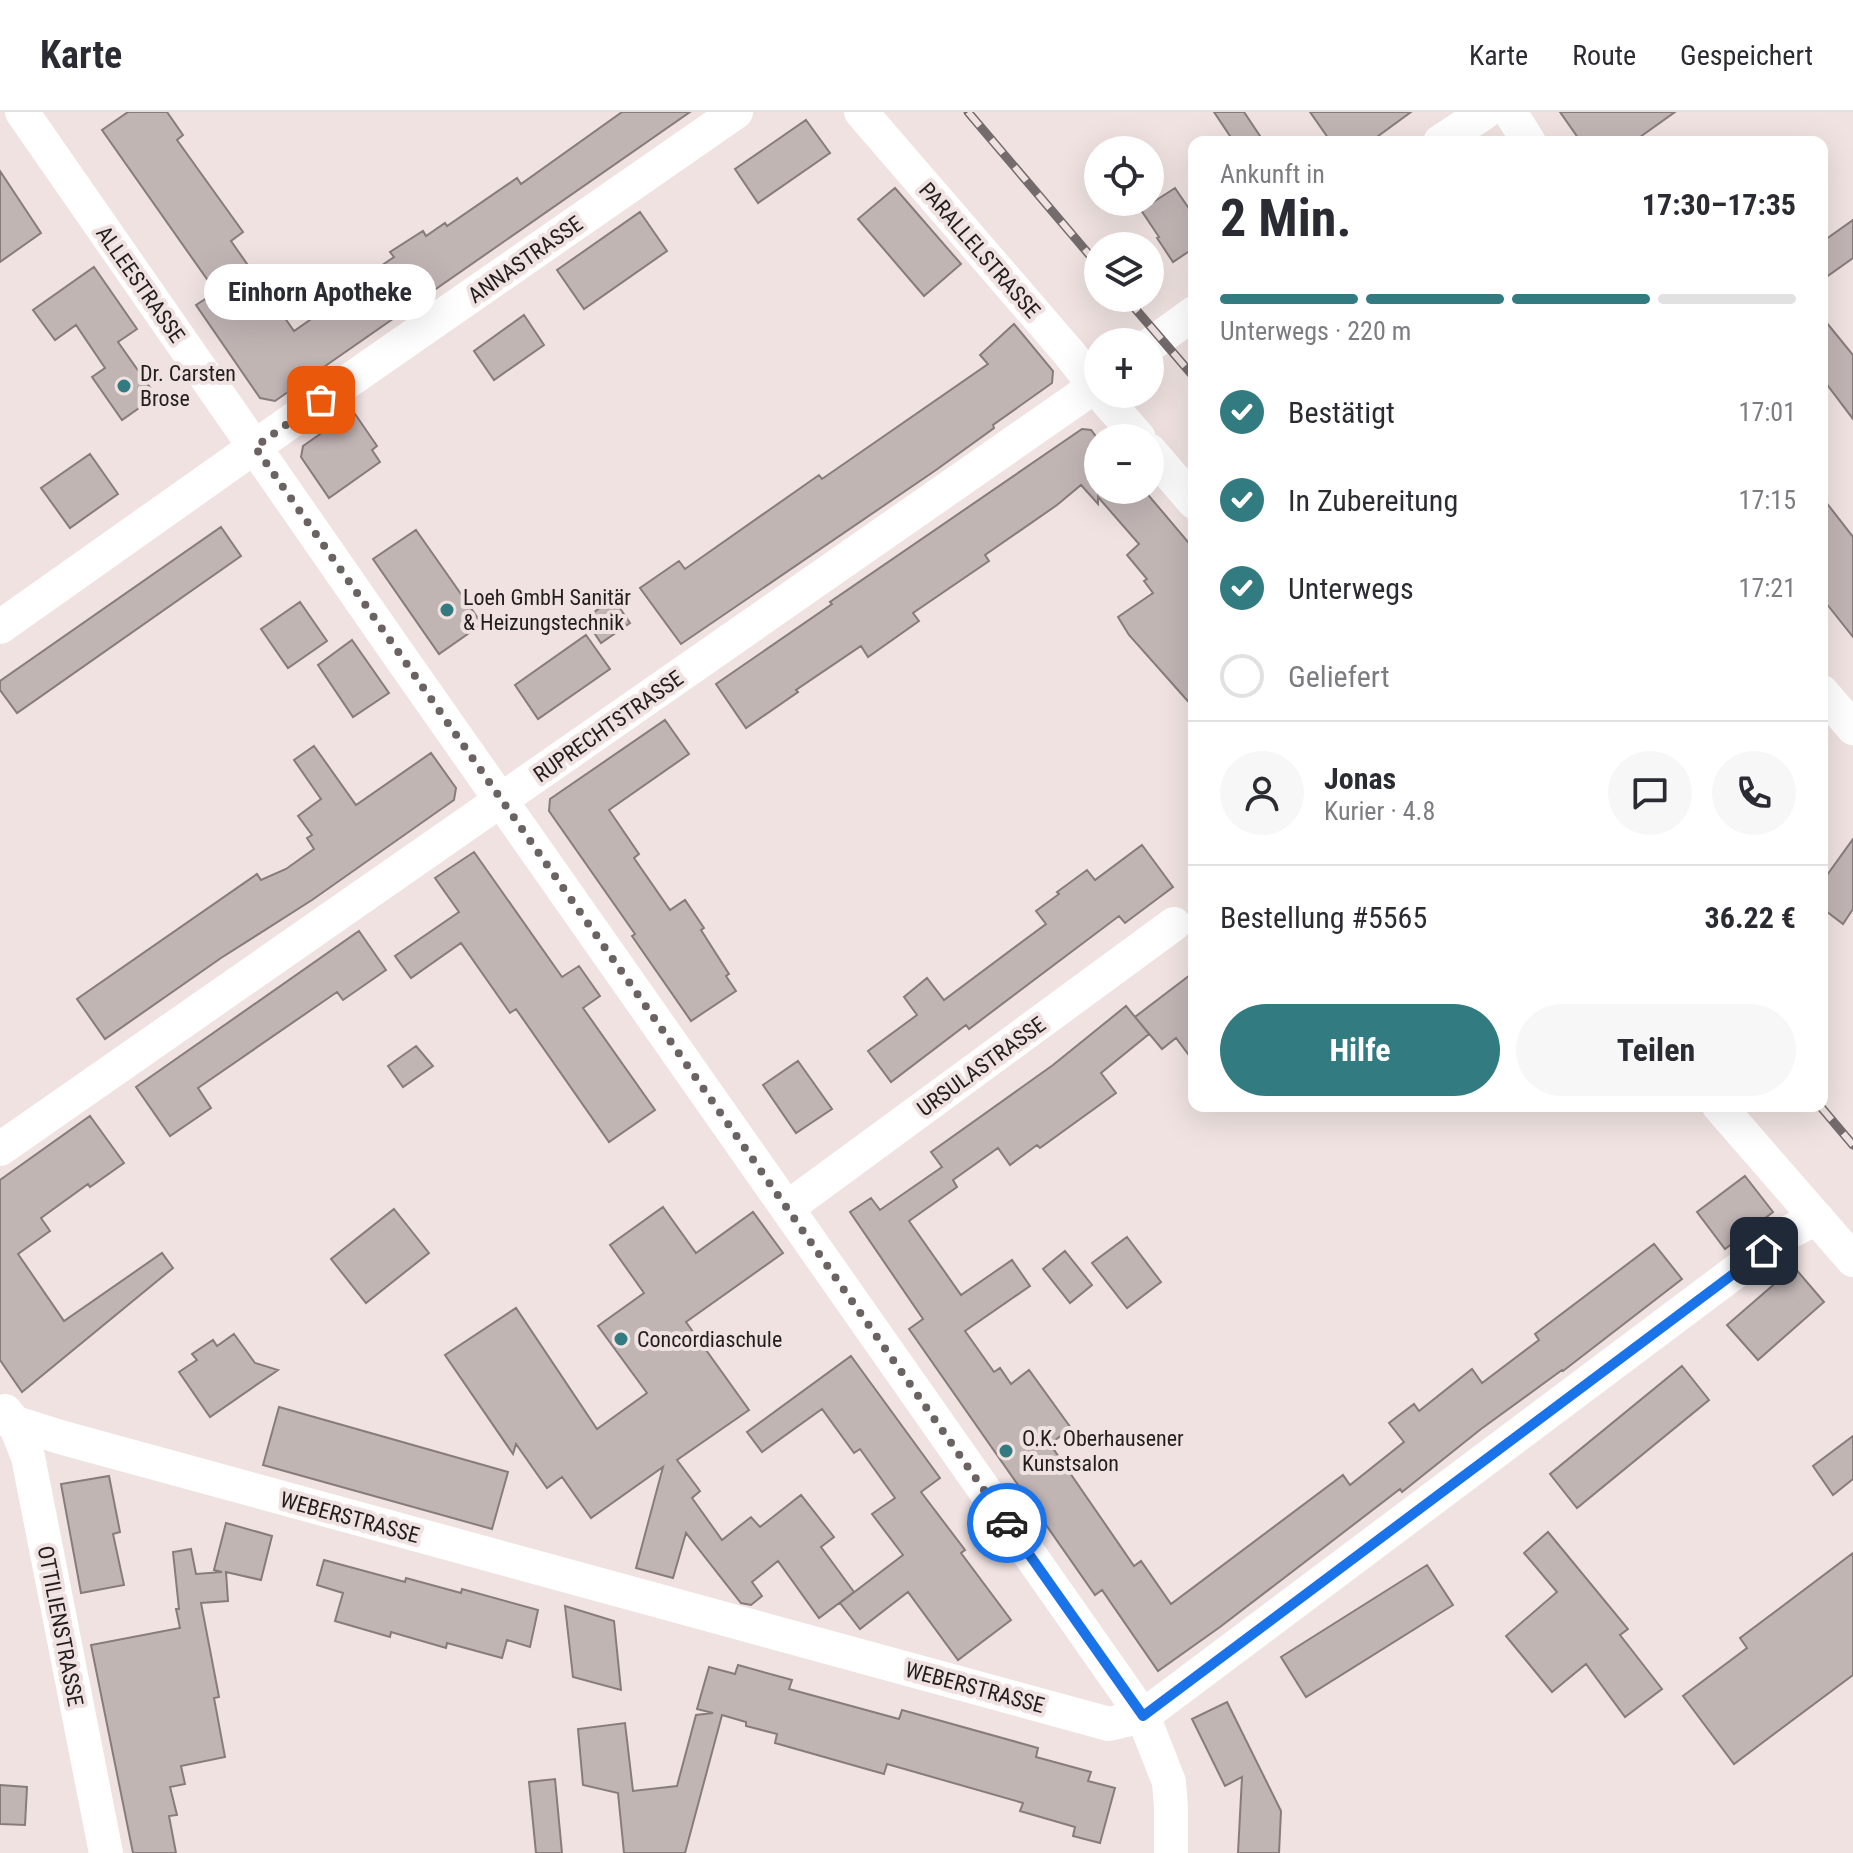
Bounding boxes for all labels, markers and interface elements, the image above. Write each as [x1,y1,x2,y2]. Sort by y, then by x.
text: Karte [40,33,122,77]
text: Karte [1469,39,1528,72]
text: Route [1572,39,1636,72]
text: Gespeichert [1680,39,1813,72]
map controls [1084,136,1164,504]
button: locate [1084,136,1164,216]
text: Ankunft in [1220,159,1325,189]
street label: PARALLELSTRASSE [914,178,1045,323]
text: 17:30–17:35 [1642,187,1796,222]
text: 2 Min. [1220,188,1352,249]
street label: ANNASTRASSE [463,211,587,308]
street label: ALLEESTRASSE [91,221,190,347]
button: layers [1084,232,1164,312]
callout: Einhorn Apotheke [205,264,437,320]
text: Einhorn Apotheke [228,277,412,307]
text: Unterwegs · 220 m [1220,316,1411,346]
button: + [1084,328,1164,408]
place label: Dr. Carsten Brose [140,361,236,411]
pin [287,366,355,434]
marker: Dr. Carsten Brose [115,377,133,395]
icon: bag [299,378,343,422]
icon: check [1220,390,1264,434]
text: Bestätigt [1288,395,1395,430]
text: 17:01 [1739,397,1796,427]
button: − [1084,424,1164,504]
icon: check [1220,478,1264,522]
text: In Zubereitung [1288,483,1458,518]
text: 17:15 [1739,485,1796,515]
icon: check [1220,566,1264,610]
text: Unterwegs [1288,571,1414,606]
text: 17:21 [1739,573,1796,603]
place label: Loeh GmbH Sanitär & Heizungstechnik [463,585,631,635]
marker: Loeh GmbH Sanitär & Heizungstechnik [438,601,456,619]
text: Geliefert [1288,659,1390,694]
street label: RUPRECHTSTRASSE [529,665,688,787]
button: person [1220,751,1304,835]
button: chat [1608,751,1692,835]
button: phone [1712,751,1796,835]
text: Jonas [1324,761,1396,796]
text: Kurier · 4.8 [1324,796,1435,826]
text: Bestellung #5565 [1220,900,1427,935]
text: 36.22 € [1705,900,1796,935]
button: Hilfe [1220,1004,1500,1096]
button: Teilen [1516,1004,1796,1096]
street label: URSULASTRASSE [912,1012,1050,1121]
pin [1730,1217,1798,1285]
icon: home [1742,1229,1786,1273]
place label: Concordiaschule [637,1327,782,1352]
marker: Concordiaschule [612,1330,630,1348]
place label: O.K. Oberhausener Kunstsalon [1022,1426,1184,1476]
marker: O.K. Oberhausener Kunstsalon [997,1442,1015,1460]
courier [967,1483,1047,1563]
street label: WEBERSTRASSE [277,1487,422,1548]
icon: car [985,1501,1029,1545]
street label: OTTILIENSTRASSE [33,1544,88,1709]
street label: WEBERSTRASSE [902,1657,1047,1718]

